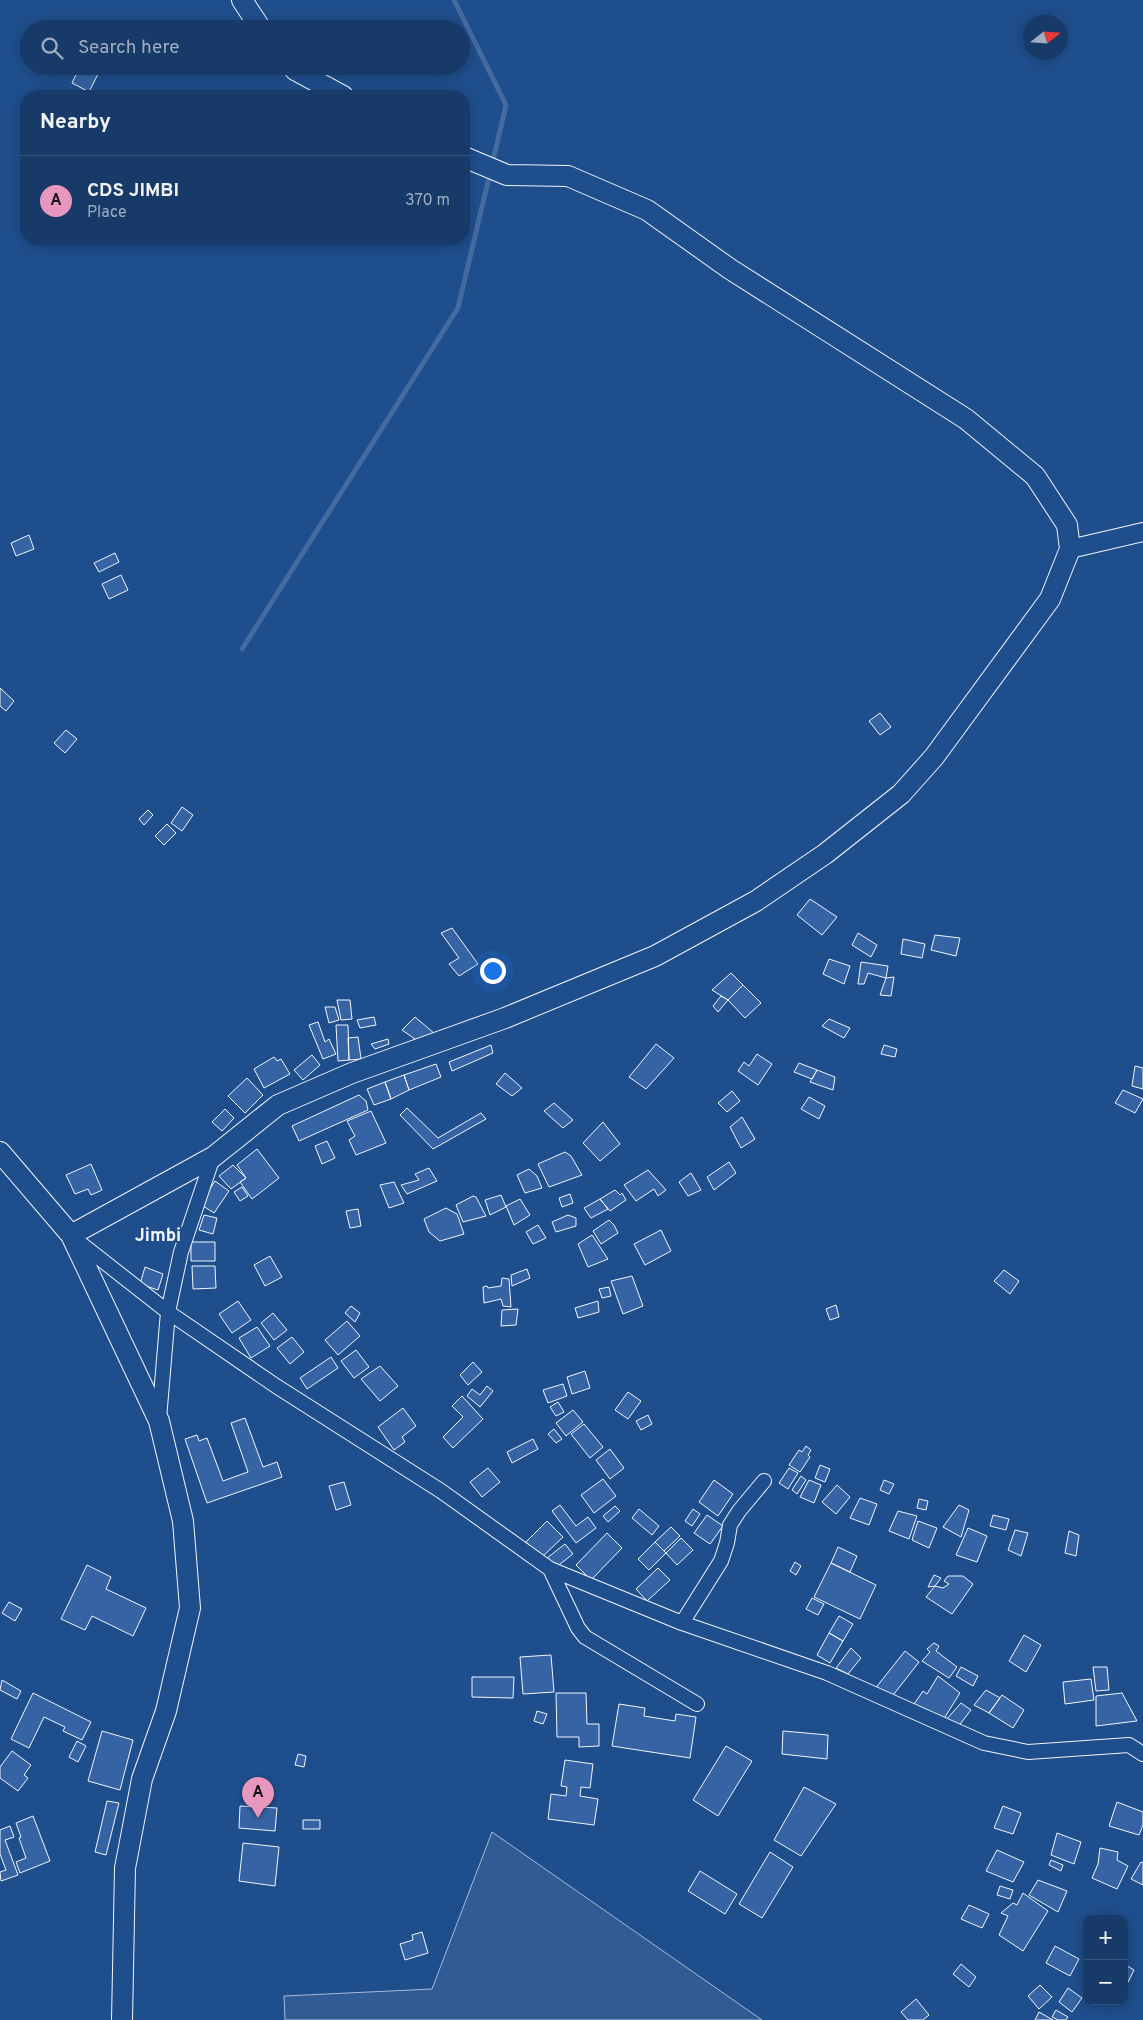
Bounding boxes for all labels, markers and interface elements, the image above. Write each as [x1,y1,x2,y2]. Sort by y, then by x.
north arrow [1023,15,1068,60]
search box [20,20,470,75]
icon: search [38,34,66,62]
text: Search here [78,36,180,60]
text: Nearby [40,109,111,136]
text: CDS JIMBI [87,179,179,203]
text: A [50,191,62,211]
text: 370 m [405,191,450,211]
text: Place [87,203,127,223]
your location [480,958,506,984]
district label: Jimbi [135,1225,181,1248]
pin: A [242,1777,274,1818]
map controls [1083,1915,1128,2005]
button: + [1083,1915,1128,1960]
button: − [1083,1960,1128,2005]

